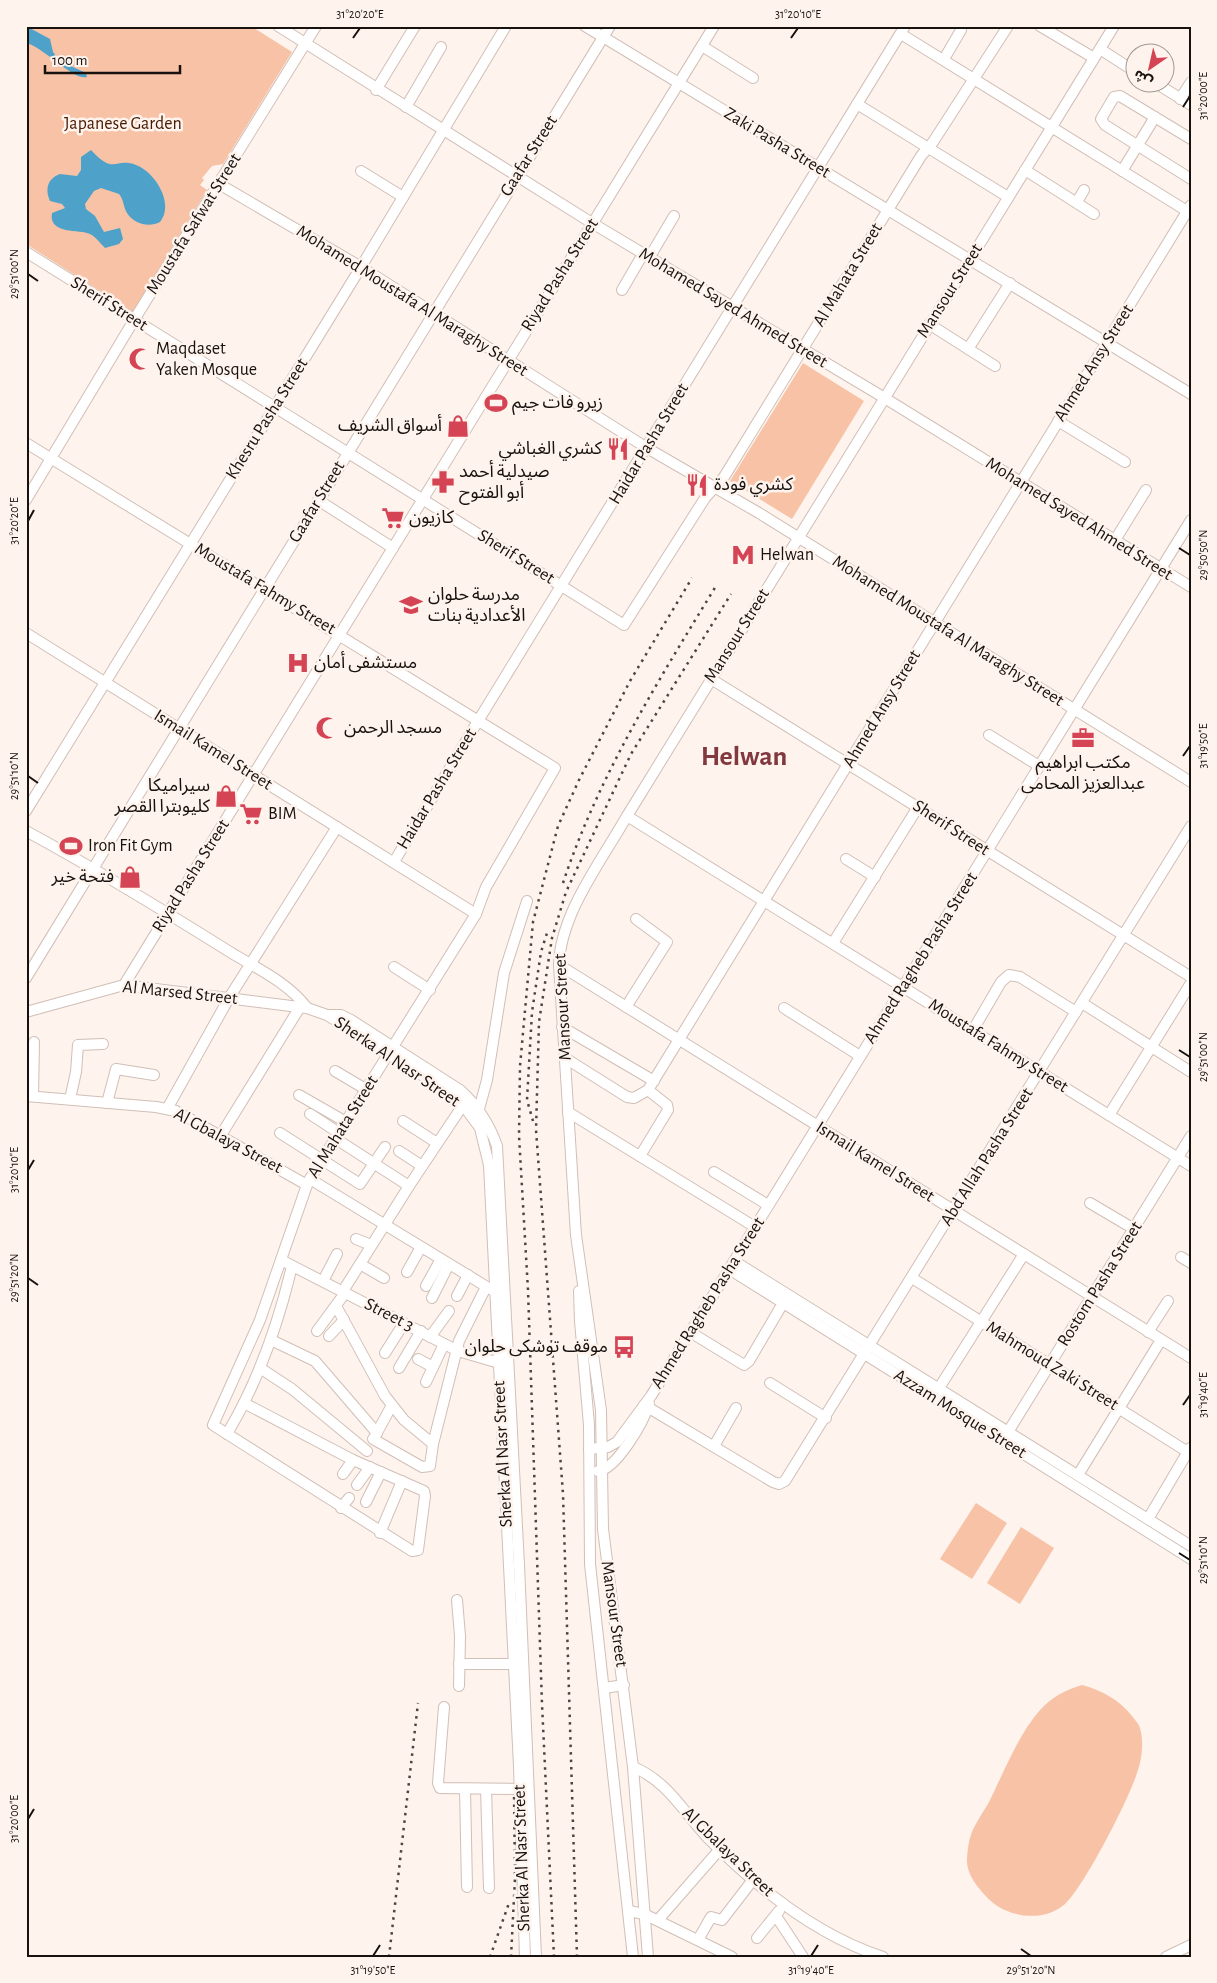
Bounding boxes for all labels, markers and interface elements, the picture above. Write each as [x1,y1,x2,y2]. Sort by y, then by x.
text: 31°20'20"E [336,8,384,20]
text: 31°20'10"E [775,8,821,20]
scale bar [45,42,180,74]
north arrow [1124,42,1174,92]
text: 100 m [52,53,87,68]
text: ش [1131,67,1155,89]
text: 31°20'00"E [1197,72,1209,120]
street label: Zaki Pasha Street [721,104,833,182]
street label: Gaafar Street [497,112,561,200]
park label: Japanese Garden [64,115,182,133]
street label: Moustafa Safwat Street [143,150,245,298]
street label: Riyad Pasha Street [518,215,602,335]
street label: Al Mahata Street [810,220,886,330]
street label: Mohamed Moustafa Al Maraghy Street [293,222,531,380]
street label: Mansour Street [914,241,986,341]
street label: Mohamed Sayed Ahmed Street [636,245,831,372]
text: 29°51'00"N [8,249,20,299]
street label: Sherif Street [67,273,151,335]
street label: Ahmed Ansy Street [1051,301,1137,424]
place label: Maqdaset Yaken Mosque [156,340,257,379]
mosque icon: Maqdaset Yaken Mosque [127,346,153,372]
street label: Khesru Pasha Street [223,355,312,483]
street label: Haidar Pasha Street [606,380,692,508]
sports icon: زيرو فات جيم [483,390,509,416]
place label: زيرو فات جيم [512,394,603,415]
shop icon: أسواق الشريف [445,413,471,439]
place label: أسواق الشريف [338,414,442,436]
restaurant icon: كشري الغباشي [605,436,631,462]
place label: كشري الغباشي [498,440,603,461]
street label: Mohamed Sayed Ahmed Street [982,454,1176,584]
street label: Gaafar Street [286,458,348,546]
place label: صيدلية أحمد أبو الفتوح [459,460,549,505]
pharmacy icon: صيدلية أحمد أبو الفتوح [430,469,456,495]
restaurant icon: كشري فودة [684,472,710,498]
place label: كشري فودة [714,476,793,497]
text: 31°20'20"E [8,497,20,545]
supermarket icon: كازيون [380,505,406,531]
place label: كازيون [409,509,455,528]
street label: Sherif Street [474,526,558,588]
text: 29°50'50"N [1197,530,1209,580]
street label: Moustafa Fahmy Street [191,540,339,638]
metro station icon: Helwan [730,542,756,568]
place label: Helwan [760,546,814,564]
street label: Mohamed Moustafa Al Maraghy Street [829,552,1067,710]
place label: مدرسة حلوان الأعدادية بنات [428,586,526,625]
street label: Mansour Street [701,586,773,686]
school or university icon: مدرسة حلوان الأعدادية بنات [398,592,424,618]
street label: Ahmed Ansy Street [840,647,924,771]
hospital icon: مستشفى أمان [285,650,311,676]
place label: مستشفى أمان [314,651,417,673]
street label: Ismail Kamel Street [151,706,276,794]
mosque icon: مسجد الرحمن [314,715,340,741]
place label: مسجد الرحمن [344,719,442,738]
text: 31°19'50"E [1197,723,1209,768]
street label: Haidar Pasha Street [394,725,480,853]
office icon: مكتب ابراهيم عبدالعزيز المحامى [1070,725,1096,751]
district label: Helwan [701,743,787,771]
text: 29°51'10"N [8,752,20,800]
place label: مكتب ابراهيم عبدالعزيز المحامى [1021,754,1145,794]
place label: سيراميكا كليوبترا القصر [113,777,211,817]
shop icon: سيراميكا كليوبترا القصر [213,783,239,809]
street label: Sherif Street [910,797,993,859]
supermarket icon: BIM [238,801,264,827]
place label: BIM [268,805,297,823]
street label: Riyad Pasha Street [149,816,233,936]
sports icon: Iron Fit Gym [58,833,84,859]
place label: Iron Fit Gym [88,837,173,855]
shop icon: فتحة خير [117,864,143,890]
place label: فتحة خير [51,868,114,887]
street label: Ahmed Ragheb Pasha Street [861,869,981,1047]
street label: Mansour Street [551,953,575,1061]
street label: Al Marsed Street [122,978,239,1008]
street label: Moustafa Fahmy Street [925,996,1071,1096]
street label: Sherka Al Nasr Street [331,1013,463,1111]
text: 29°51'00"N [1197,1032,1209,1082]
street label: Al Mahata Street [304,1072,382,1181]
street label: Abd Allah Pasha Street [937,1085,1037,1229]
street label: Al Gbalaya Street [171,1105,285,1177]
street label: Ismail Kamel Street [813,1118,938,1206]
text: 31°20'10"E [8,1147,20,1193]
street label: Ahmed Ragheb Pasha Street [648,1214,768,1392]
street label: Rostom Pasha Street [1054,1218,1146,1350]
text: 29°51'20"N [8,1253,20,1303]
street label: Street 3 [361,1295,417,1335]
street label: Mahmoud Zaki Street [983,1318,1121,1414]
bus stop icon: موقف توشكى حلوان [611,1334,637,1360]
place label: موقف توشكى حلوان [465,1338,608,1357]
street label: Azzam Mosque Street [891,1366,1029,1462]
text: 31°19'40"E [1197,1372,1209,1418]
street label: Sherka Al Nasr Street [490,1380,516,1528]
text: 29°51'10"N [1197,1536,1209,1584]
street label: Mansour Street [598,1560,630,1669]
street label: Sherka Al Nasr Street [510,1784,534,1932]
text: 31°20'00"E [8,1795,20,1843]
street label: Al Gbalaya Street [679,1804,777,1900]
text: 31°19'50"E [351,1964,396,1976]
text: 31°19'40"E [788,1964,834,1976]
text: 29°51'20"N [1006,1964,1056,1976]

